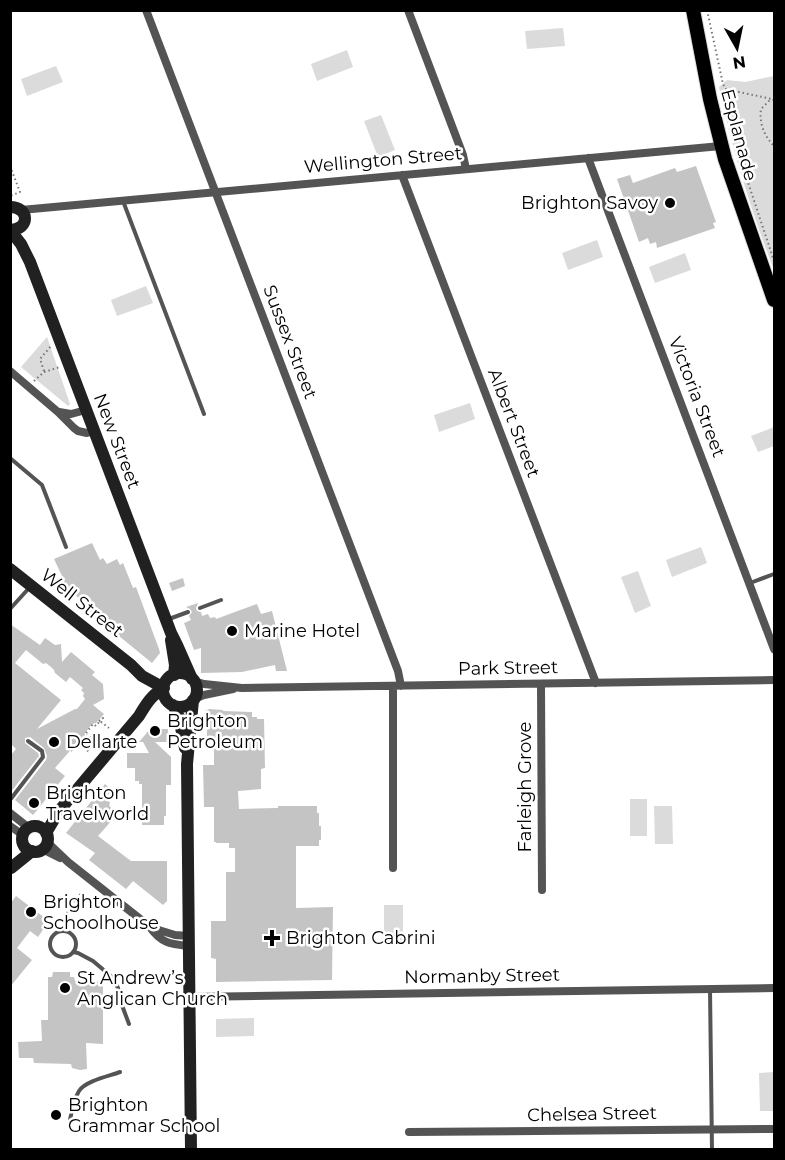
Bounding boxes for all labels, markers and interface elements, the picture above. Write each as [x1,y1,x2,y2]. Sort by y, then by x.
north arrow [707,18,767,78]
text: N [731,52,747,73]
street label: Esplanade [716,87,762,183]
street label: Wellington Street [303,142,463,178]
place label: Brighton Savoy [521,192,658,214]
marker: Brighton Savoy [663,196,677,210]
street label: Sussex Street [258,282,322,402]
street label: Victoria Street [664,334,730,460]
street label: Albert Street [483,365,545,481]
street label: New Street [89,390,145,492]
street label: Well Street [36,564,128,642]
place label: Marine Hotel [244,620,360,642]
marker: Marine Hotel [225,624,239,638]
street label: Park Street [458,656,558,680]
place label: Brighton Petroleum [167,710,263,753]
street label: Farleigh Grove [514,721,536,852]
marker: Brighton Petroleum [148,724,162,738]
place label: Dellarte [66,731,138,753]
marker: Dellarte [47,735,61,749]
place label: Brighton Travelworld [46,782,149,825]
marker: Brighton Travelworld [27,796,41,810]
place label: Brighton Schoolhouse [43,891,159,934]
marker: Brighton Schoolhouse [24,905,38,919]
place label: Brighton Cabrini [286,927,436,949]
marker: Brighton Cabrini [263,929,281,947]
street label: Normanby Street [404,964,560,988]
place label: St Andrew’s Anglican Church [77,967,228,1010]
marker: St Andrew’s Anglican Church [58,981,72,995]
place label: Brighton Grammar School [68,1094,220,1137]
street label: Chelsea Street [527,1102,657,1126]
marker: Brighton Grammar School [49,1108,63,1122]

